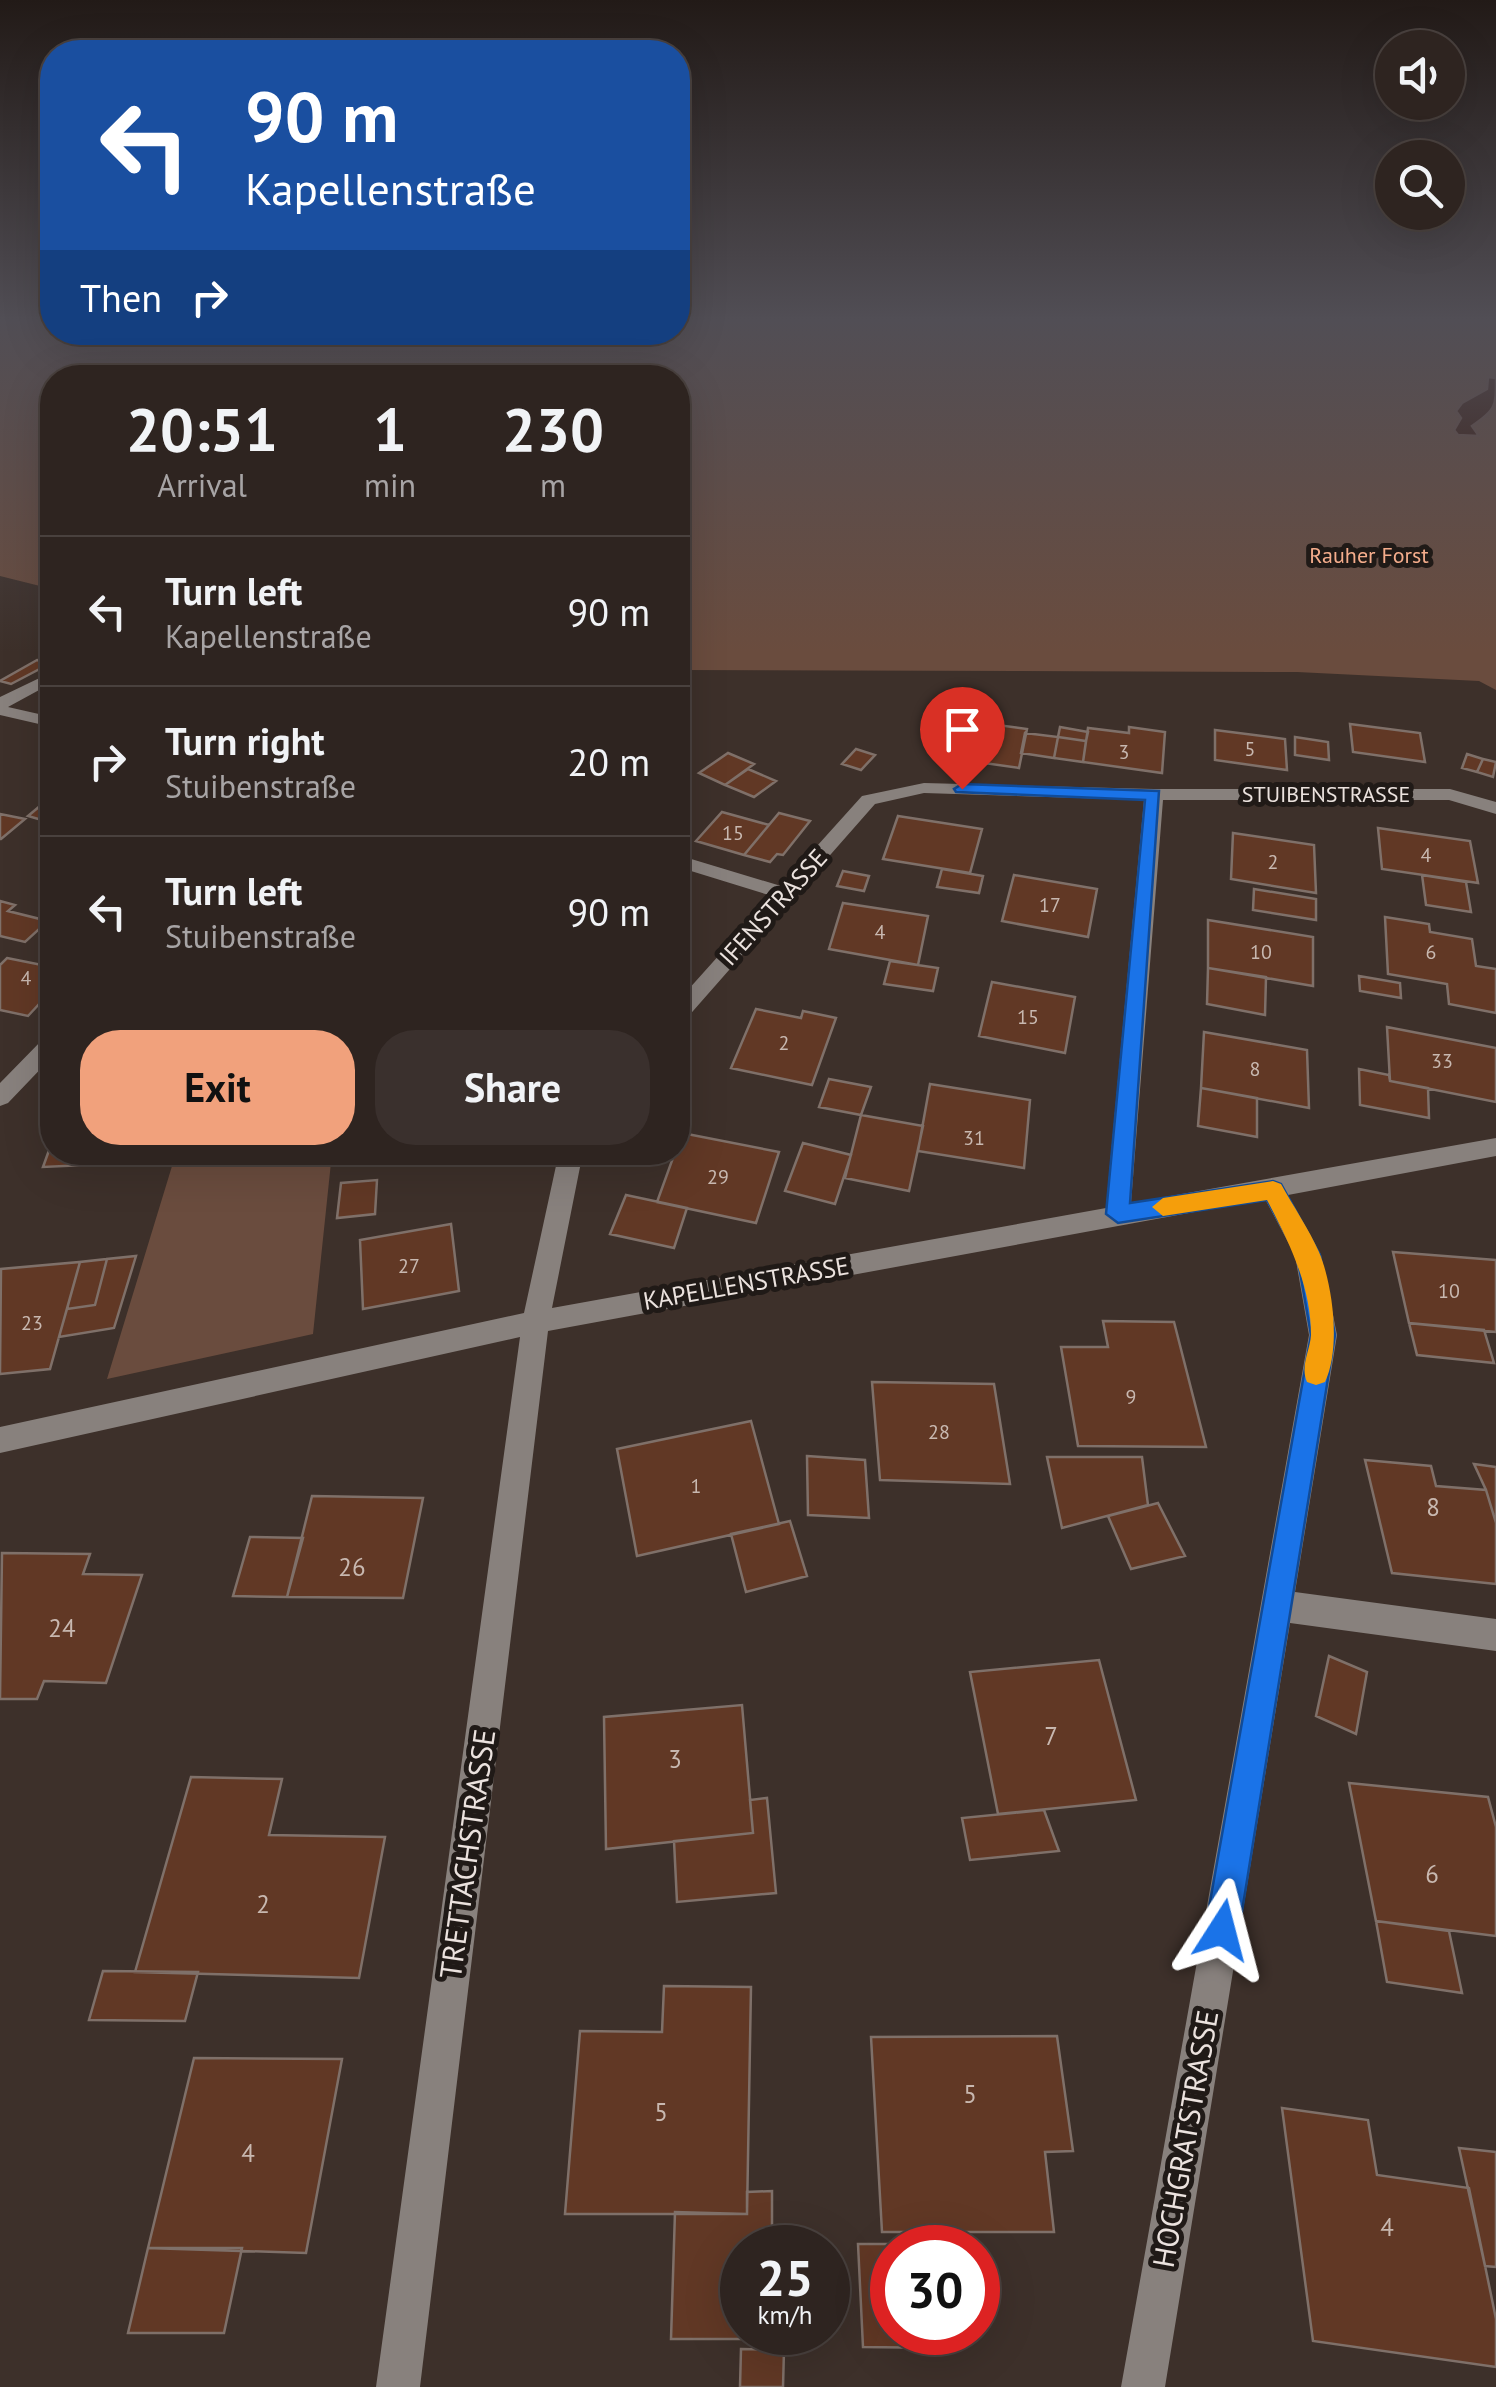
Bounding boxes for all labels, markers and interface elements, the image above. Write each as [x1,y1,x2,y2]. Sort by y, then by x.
map controls [1375,30,1465,230]
button: sound [1375,30,1465,120]
text: 90 m [245,71,398,161]
icon: left [80,80,210,210]
button: search [1375,140,1465,230]
text: Kapellenstraße [245,159,536,217]
icon: right [182,270,237,325]
text: Then [80,273,162,322]
text: 20:51 [126,390,278,468]
text: 1 [373,390,407,468]
text: 230 [502,390,604,468]
text: Arrival [157,464,247,506]
text: min [364,464,416,506]
text: m [540,464,566,506]
park label: Rauher Forst [1309,541,1429,569]
text: Turn left [165,566,302,615]
icon: left [80,584,135,639]
text: 90 m [568,587,650,636]
text: Kapellenstraße [165,615,372,657]
pin [920,687,1005,790]
icon: arrive [935,702,990,757]
text: Turn right [165,716,325,765]
icon: right [80,734,135,789]
house number: 5 [1245,736,1255,762]
text: 20 m [568,737,650,786]
house number: 3 [1119,739,1129,765]
text: Stuibenstraße [165,765,356,807]
street label: STUIBENSTRASSE [1242,780,1410,808]
house number: 15 [722,820,744,846]
street label: IFENSTRASSE [712,842,834,972]
house number: 4 [1421,842,1432,868]
house number: 2 [1268,849,1278,875]
text: Turn left [165,866,302,915]
icon: left [80,884,135,939]
text: 90 m [568,887,650,936]
house number: 17 [1039,892,1061,918]
text: Stuibenstraße [165,915,356,957]
house number: 4 [875,919,886,945]
house number: 10 [1250,939,1272,965]
house number: 6 [1426,939,1436,965]
house number: 4 [21,965,32,991]
house number: 15 [1017,1004,1039,1030]
button: Exit [80,1030,355,1145]
button: Share [375,1030,650,1145]
house number: 2 [779,1030,789,1056]
house number: 33 [1431,1048,1453,1074]
house number: 8 [1250,1056,1260,1082]
house number: 31 [963,1125,985,1151]
house number: 29 [707,1164,729,1190]
street label: KAPELLENSTRASSE [641,1249,851,1317]
house number: 27 [398,1253,420,1279]
house number: 10 [1438,1278,1460,1304]
house number: 23 [21,1310,43,1336]
house number: 9 [1126,1384,1136,1410]
house number: 28 [928,1419,950,1445]
house number: 1 [691,1473,701,1499]
house number: 8 [1426,1491,1440,1523]
house number: 26 [338,1551,366,1583]
house number: 24 [48,1612,76,1644]
house number: 7 [1044,1720,1058,1752]
street label: TRETTACHSTRASSE [430,1726,503,1981]
house number: 3 [668,1743,682,1775]
house number: 6 [1425,1858,1439,1890]
position arrow [1170,1878,1274,1982]
house number: 2 [256,1888,270,1920]
street label: HOCHGRATSTRASSE [1143,2007,1226,2271]
house number: 5 [963,2078,977,2110]
house number: 5 [654,2096,668,2128]
house number: 4 [241,2137,255,2169]
house number: 4 [1380,2211,1394,2243]
speed limit sign: 30 [870,2225,1000,2355]
text: 25 [757,2245,813,2310]
text: km/h [758,2299,812,2331]

